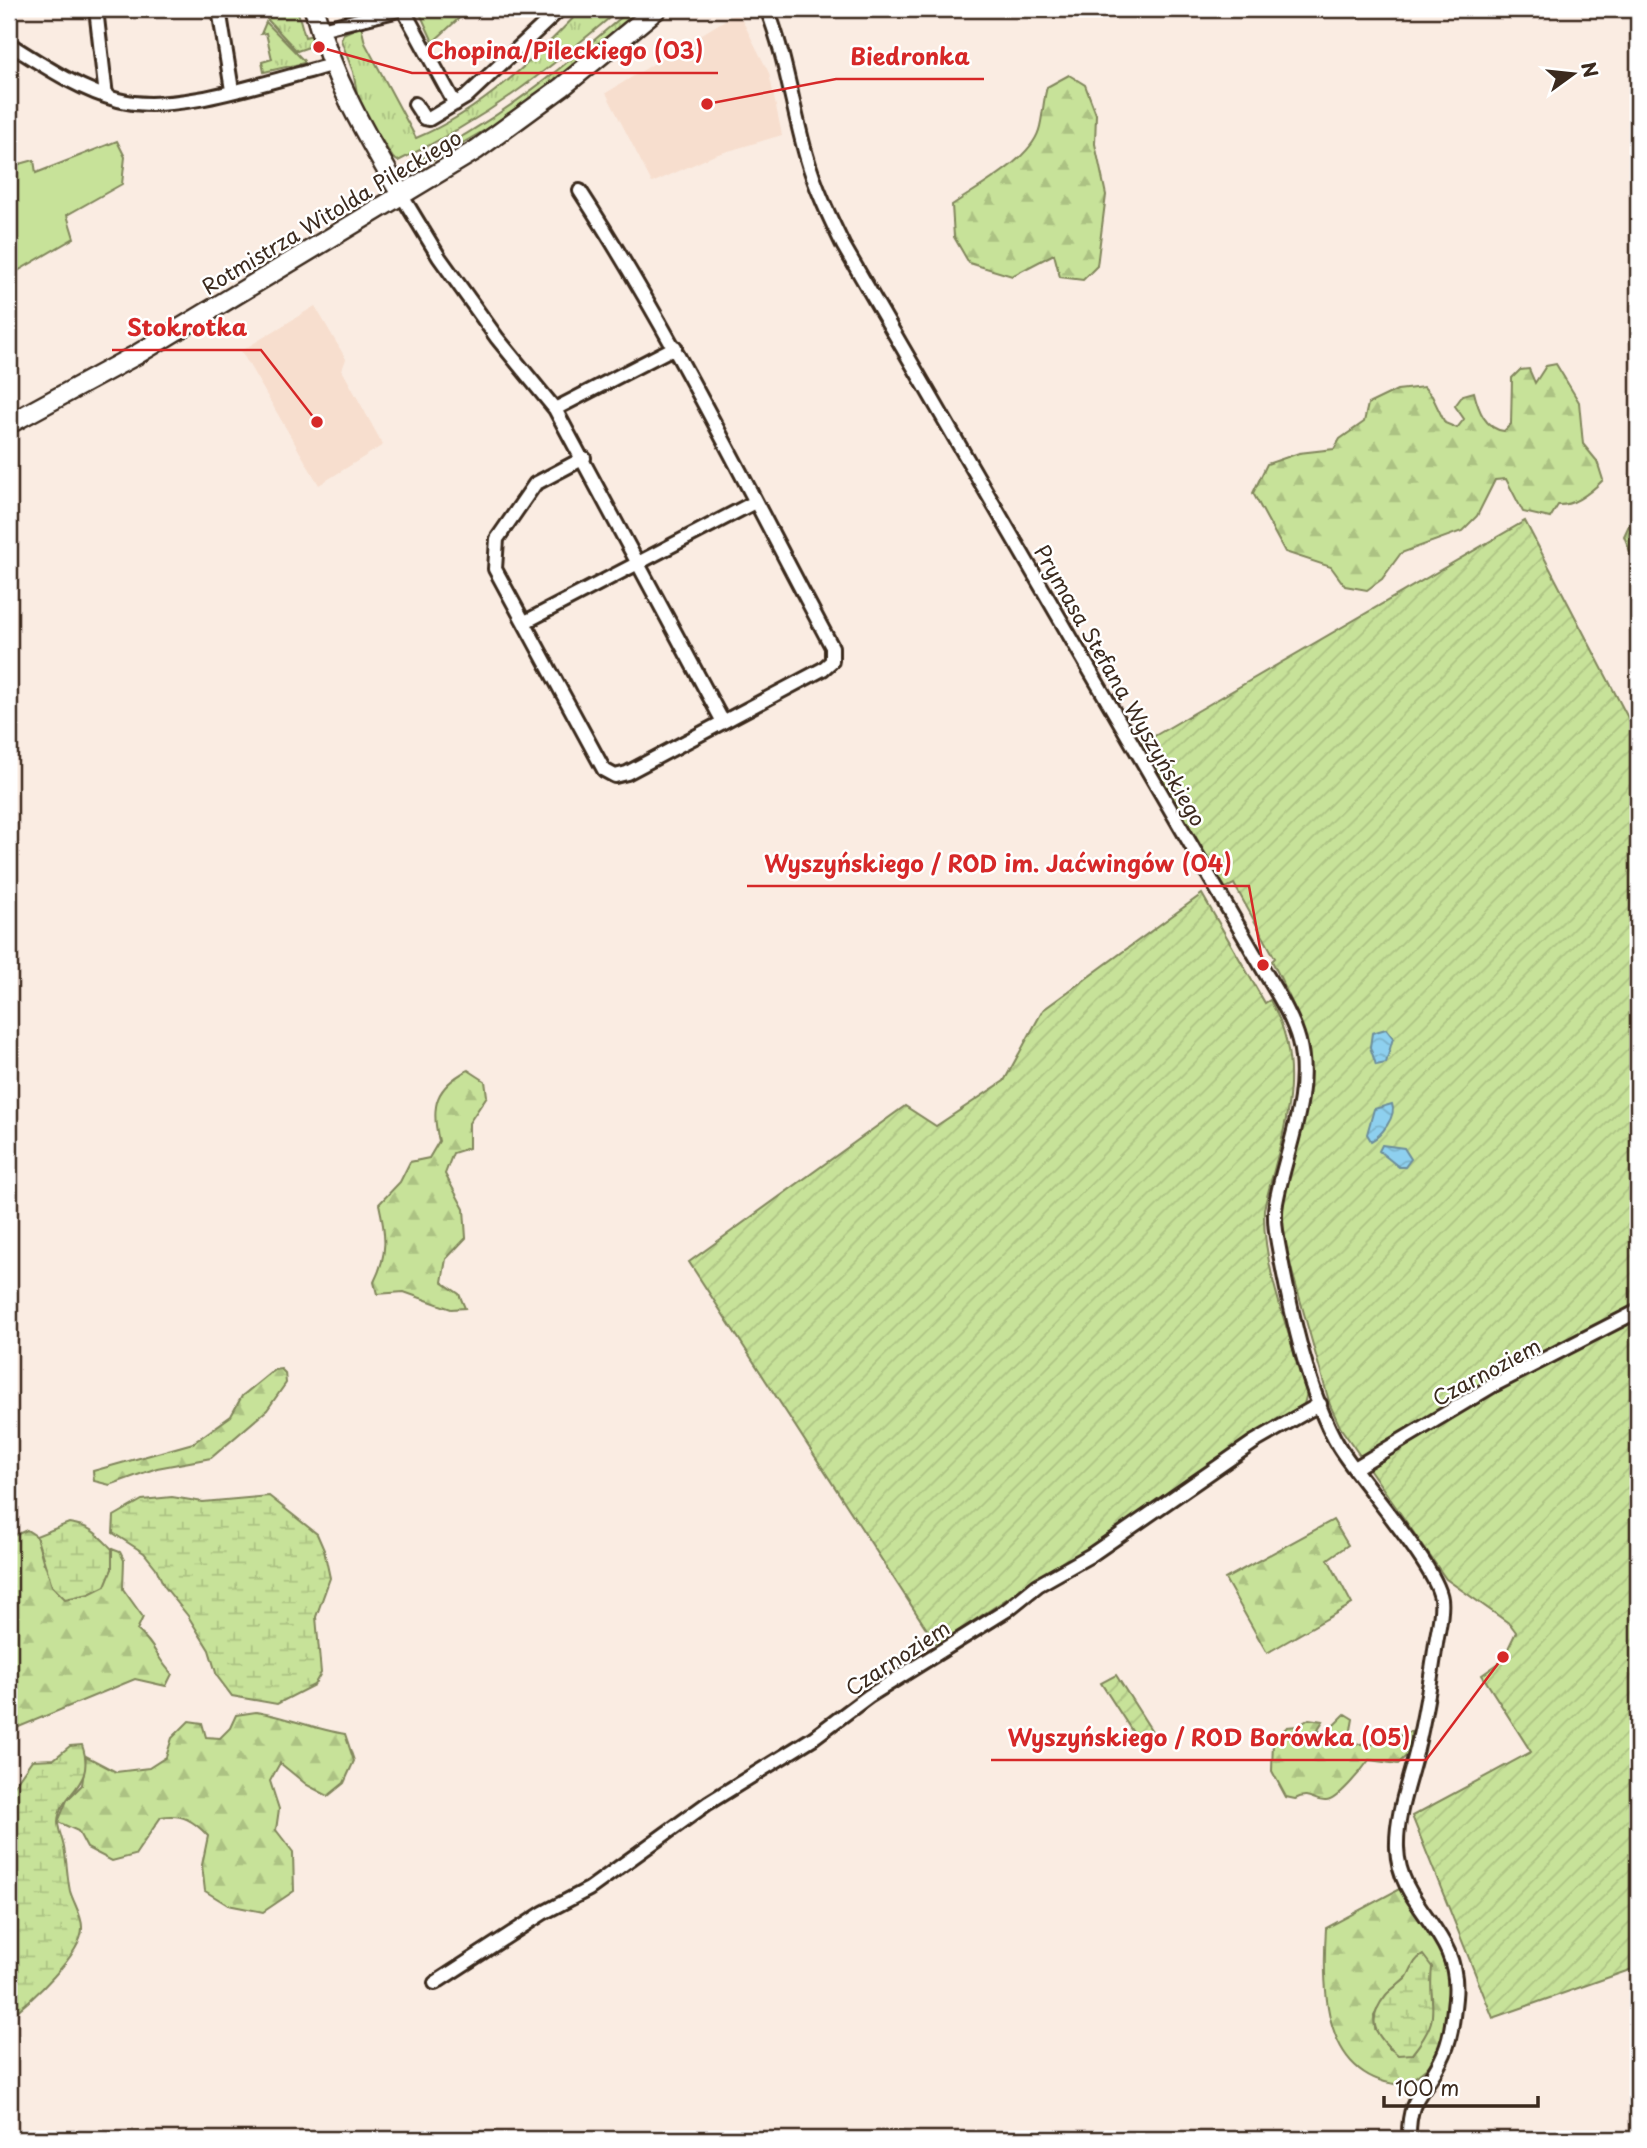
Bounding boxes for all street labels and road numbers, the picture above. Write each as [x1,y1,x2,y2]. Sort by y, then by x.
street label: Rotmistrza Witolda Pileckiego [195,121,467,301]
street label: Prymasa Stefana Wyszyńskiego [1027,538,1215,832]
street label: Czarnoziem [1426,1329,1546,1413]
street label: Czarnoziem [838,1611,956,1703]

